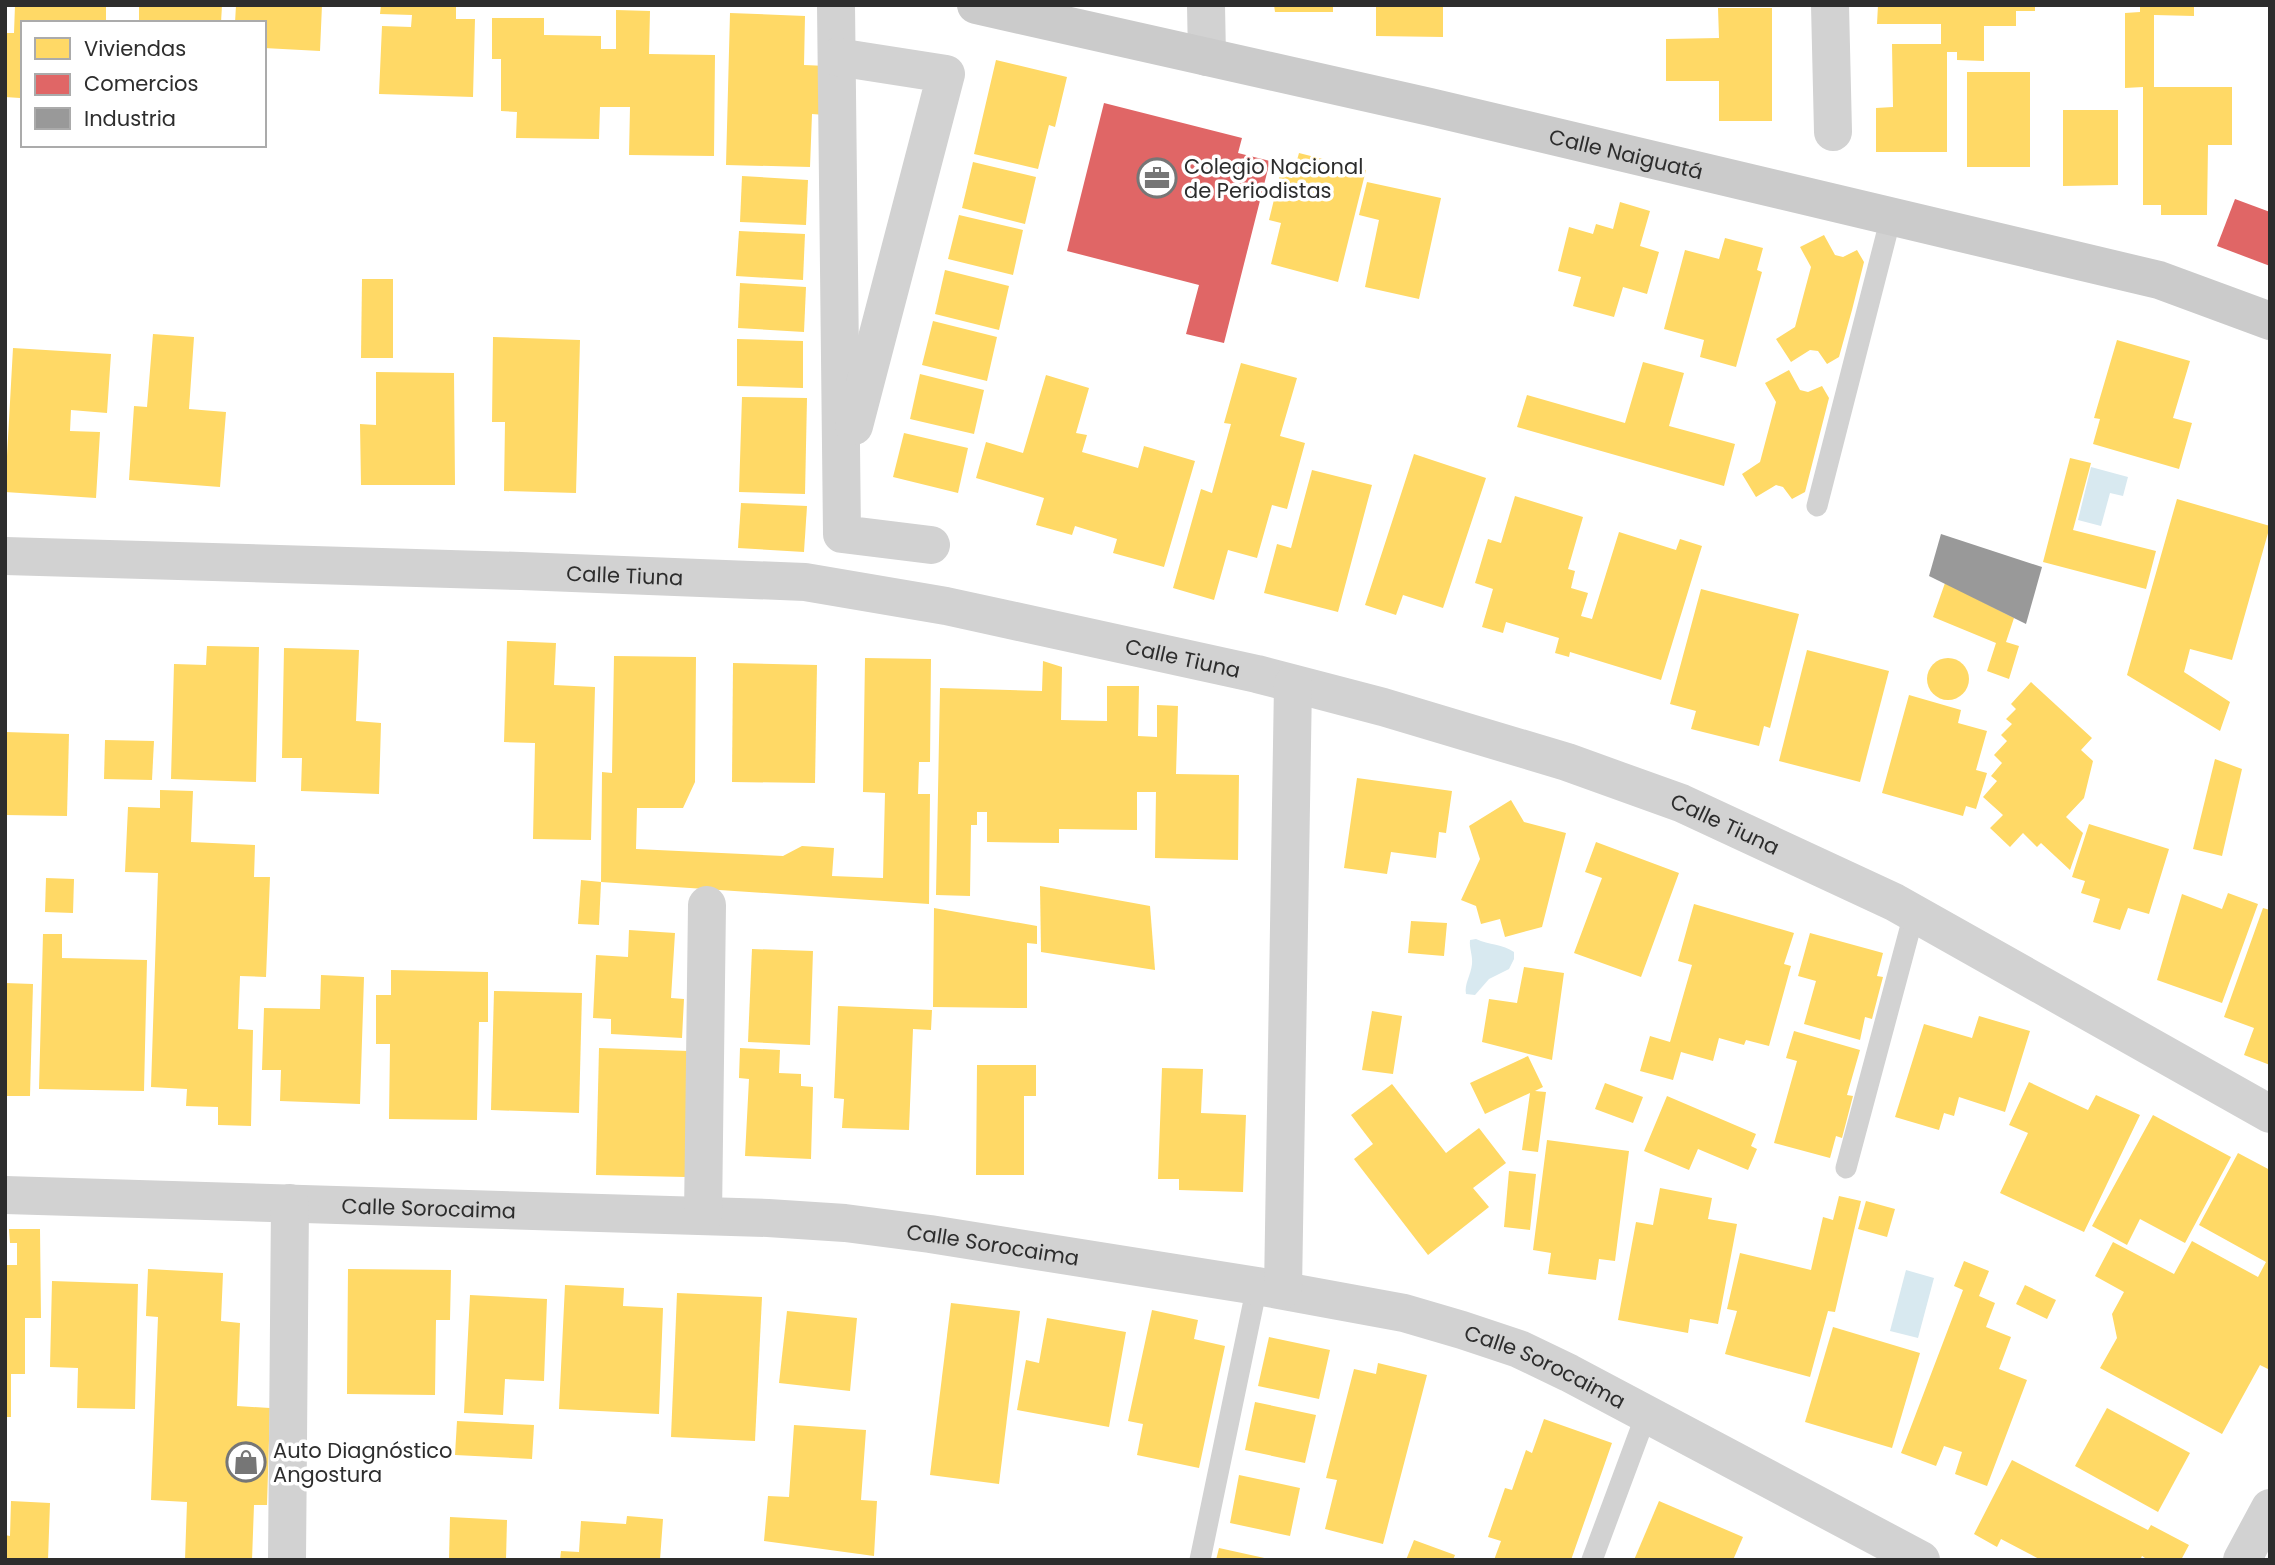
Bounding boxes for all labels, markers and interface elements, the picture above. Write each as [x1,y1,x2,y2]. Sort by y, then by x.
legend [21,21,266,147]
text: Viviendas [84,34,186,63]
text: Comercios [84,69,198,98]
text: Industria [84,104,176,133]
street label: Calle Naiguatá [1546,121,1706,186]
place label: Colegio Nacional de Periodistas [1184,152,1363,205]
office icon: Colegio Nacional de Periodistas [1136,157,1178,199]
street label: Calle Tiuna [566,558,684,592]
street label: Calle Tiuna [1123,631,1243,684]
street label: Calle Tiuna [1667,786,1784,861]
street label: Calle Sorocaima [341,1191,516,1225]
street label: Calle Sorocaima [905,1217,1081,1272]
street label: Calle Sorocaima [1461,1317,1631,1415]
place label: Auto Diagnóstico Angostura [273,1436,453,1489]
shop icon: Auto Diagnóstico Angostura [225,1441,267,1483]

